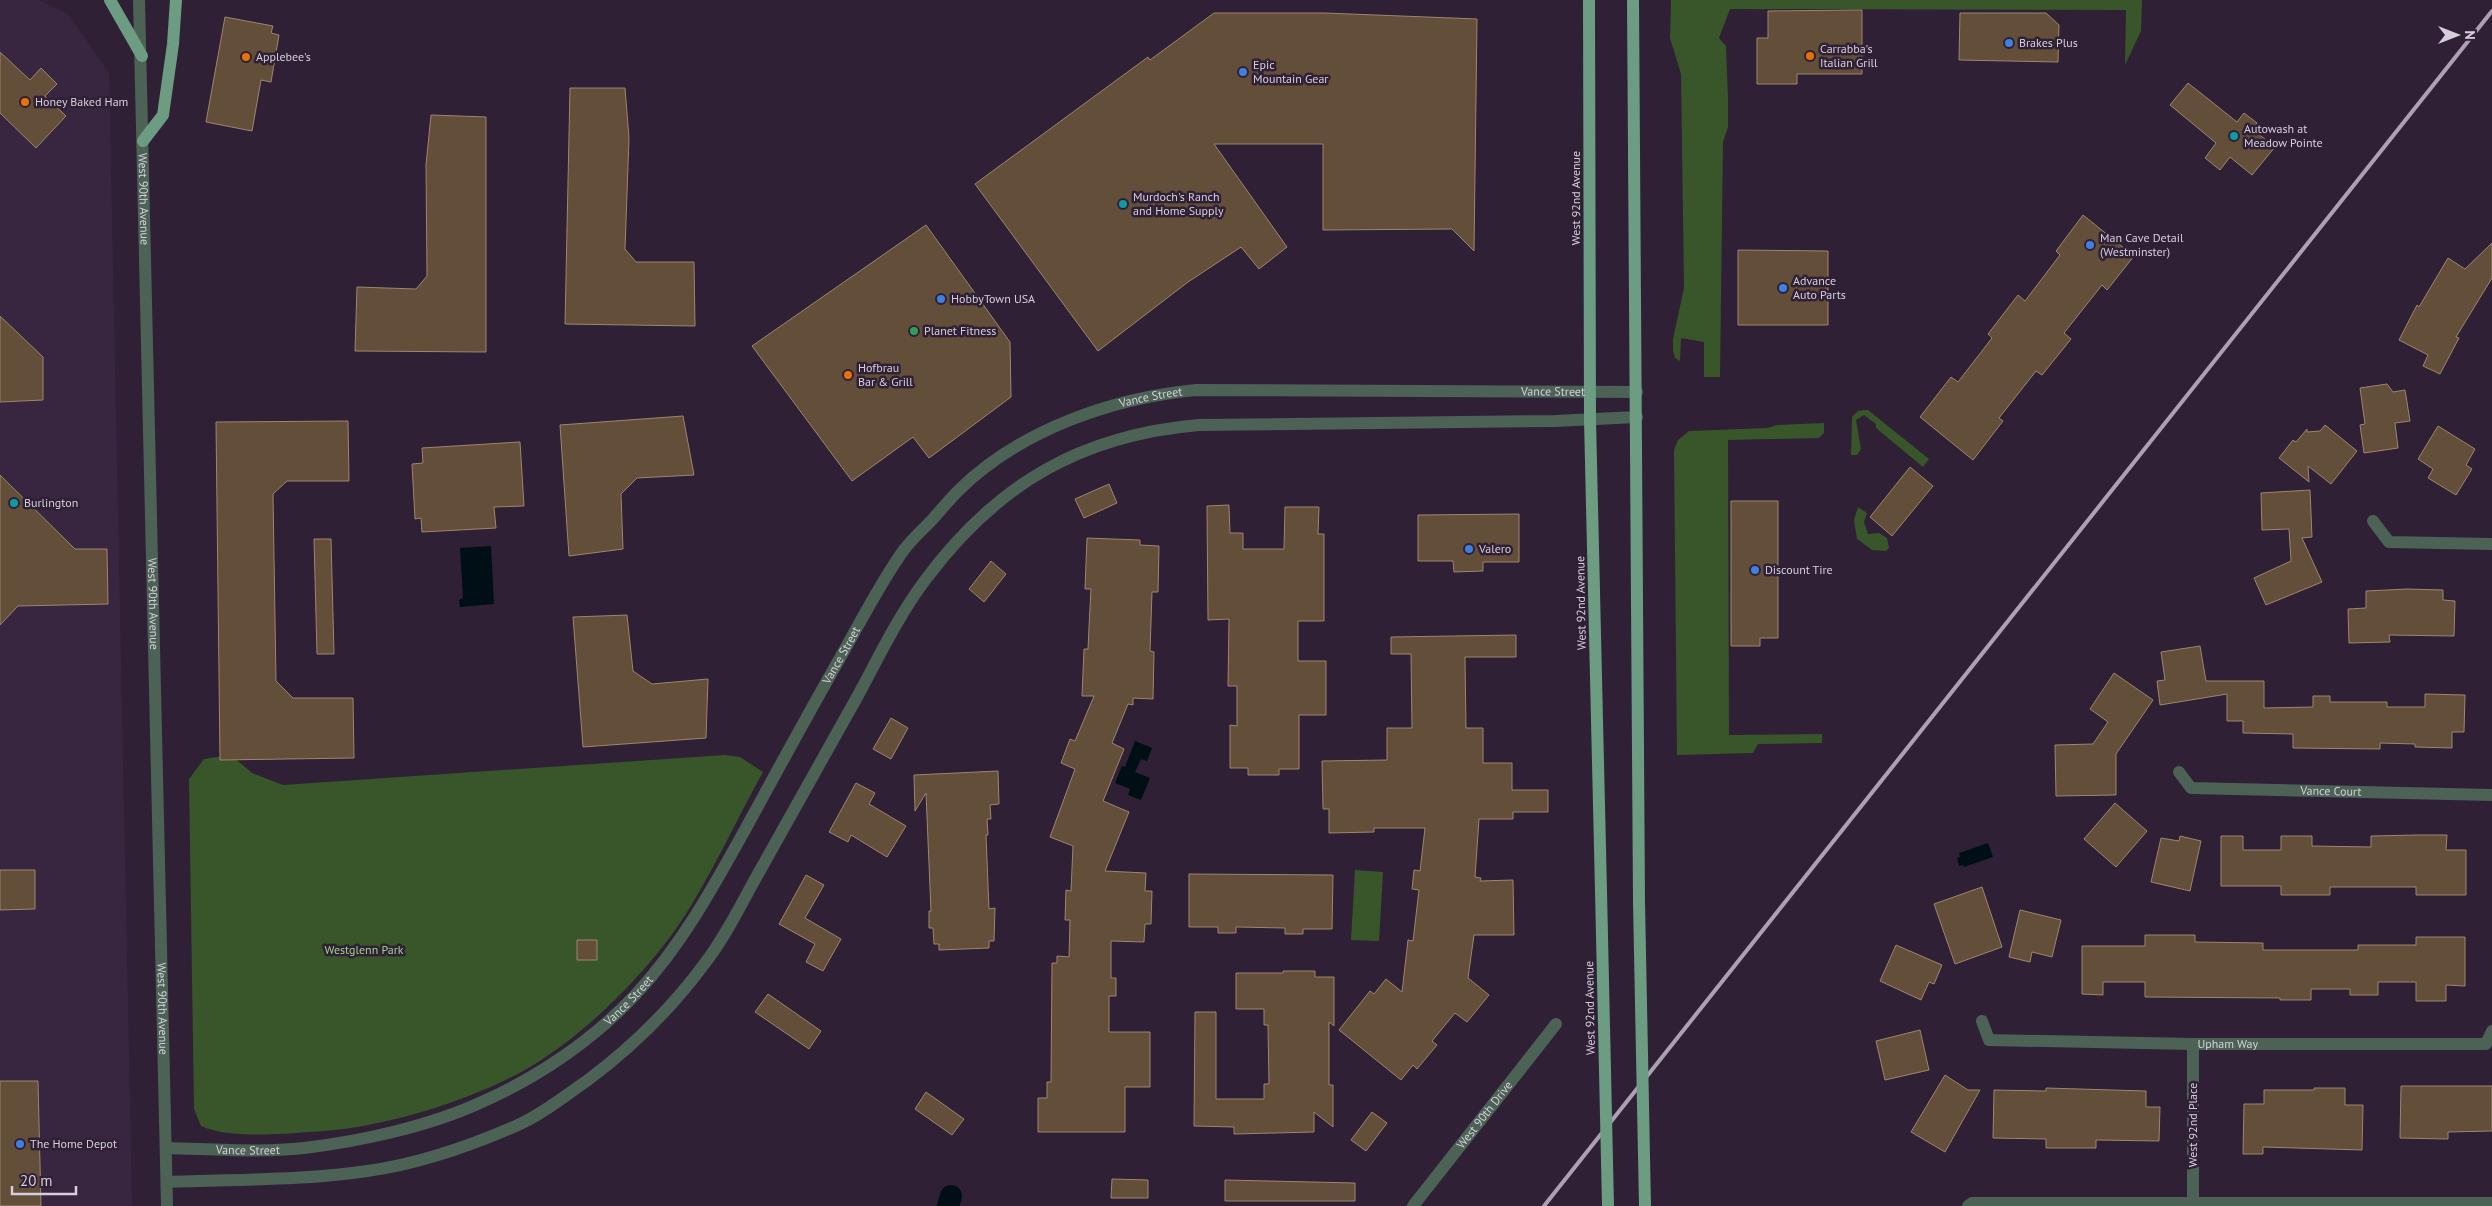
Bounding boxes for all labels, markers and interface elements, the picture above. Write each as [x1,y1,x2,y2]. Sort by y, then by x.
north arrow [2432,10,2482,60]
text: N [2461,30,2479,40]
place label: Brakes Plus [2019,35,2078,50]
marker: Brakes Plus [2003,37,2015,49]
place label: Carrabba's Italian Grill [1820,41,1878,70]
place label: Applebee's [256,49,311,64]
marker: Carrabba's Italian Grill [1804,50,1816,62]
marker: Applebee's [240,51,252,63]
place label: Epic Mountain Gear [1253,57,1328,86]
marker: Epic Mountain Gear [1237,66,1249,78]
place label: Honey Baked Ham [35,94,128,109]
marker: Honey Baked Ham [19,96,31,108]
place label: Autowash at Meadow Pointe [2244,121,2323,150]
marker: Autowash at Meadow Pointe [2228,130,2240,142]
street label: West 92nd Avenue [1568,151,1583,245]
street label: West 90th Avenue [136,153,153,245]
place label: Murdoch's Ranch and Home Supply [1133,189,1224,218]
marker: Murdoch's Ranch and Home Supply [1117,198,1129,210]
place label: Man Cave Detail (Westminster) [2100,230,2184,259]
marker: Man Cave Detail (Westminster) [2084,239,2096,251]
place label: Advance Auto Parts [1793,273,1846,302]
marker: Advance Auto Parts [1777,282,1789,294]
place label: HobbyTown USA [951,291,1035,306]
marker: HobbyTown USA [935,293,947,305]
place label: Planet Fitness [924,323,996,338]
marker: Planet Fitness [908,325,920,337]
place label: Hofbrau Bar & Grill [858,360,913,389]
marker: Hofbrau Bar & Grill [842,369,854,381]
street label: Vance Street [1520,383,1585,399]
street label: Vance Street [1117,384,1183,411]
place label: Burlington [24,495,78,510]
marker: Burlington [8,497,20,509]
place label: Valero [1478,541,1511,556]
marker: Valero [1463,543,1475,555]
street label: West 92nd Avenue [1572,556,1589,650]
street label: West 90th Avenue [145,558,162,650]
place label: Discount Tire [1765,562,1833,577]
marker: Discount Tire [1749,564,1761,576]
street label: Vance Street [818,624,863,687]
street label: Vance Court [2299,783,2362,799]
park label: Westglenn Park [325,942,404,957]
street label: West 92nd Avenue [1581,961,1598,1055]
street label: West 90th Avenue [154,963,171,1055]
street label: Vance Street [600,972,656,1029]
street label: Upham Way [2197,1036,2258,1051]
street label: West 90th Drive [1453,1078,1515,1151]
street label: West 92nd Place [2185,1083,2200,1167]
place label: The Home Depot [30,1136,117,1151]
marker: The Home Depot [14,1138,26,1150]
street label: Vance Street [215,1142,280,1157]
scale bar [12,1164,76,1196]
text: 20 m [20,1171,53,1190]

